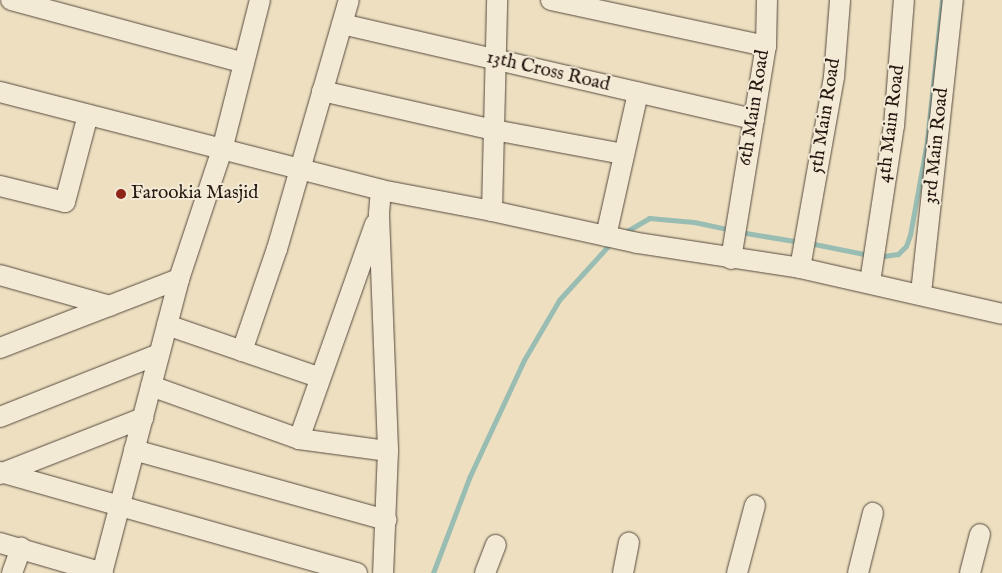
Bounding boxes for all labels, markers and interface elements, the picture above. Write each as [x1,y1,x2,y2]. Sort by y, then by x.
street label: 13th Cross Road [484,47,612,97]
street label: 6th Main Road [735,48,775,168]
street label: 5th Main Road [806,57,846,175]
street label: 4th Main Road [873,64,911,184]
street label: 3rd Main Road [920,87,954,205]
place label: Farookia Masjid [131,183,258,205]
marker: Farookia Masjid [115,188,127,200]

